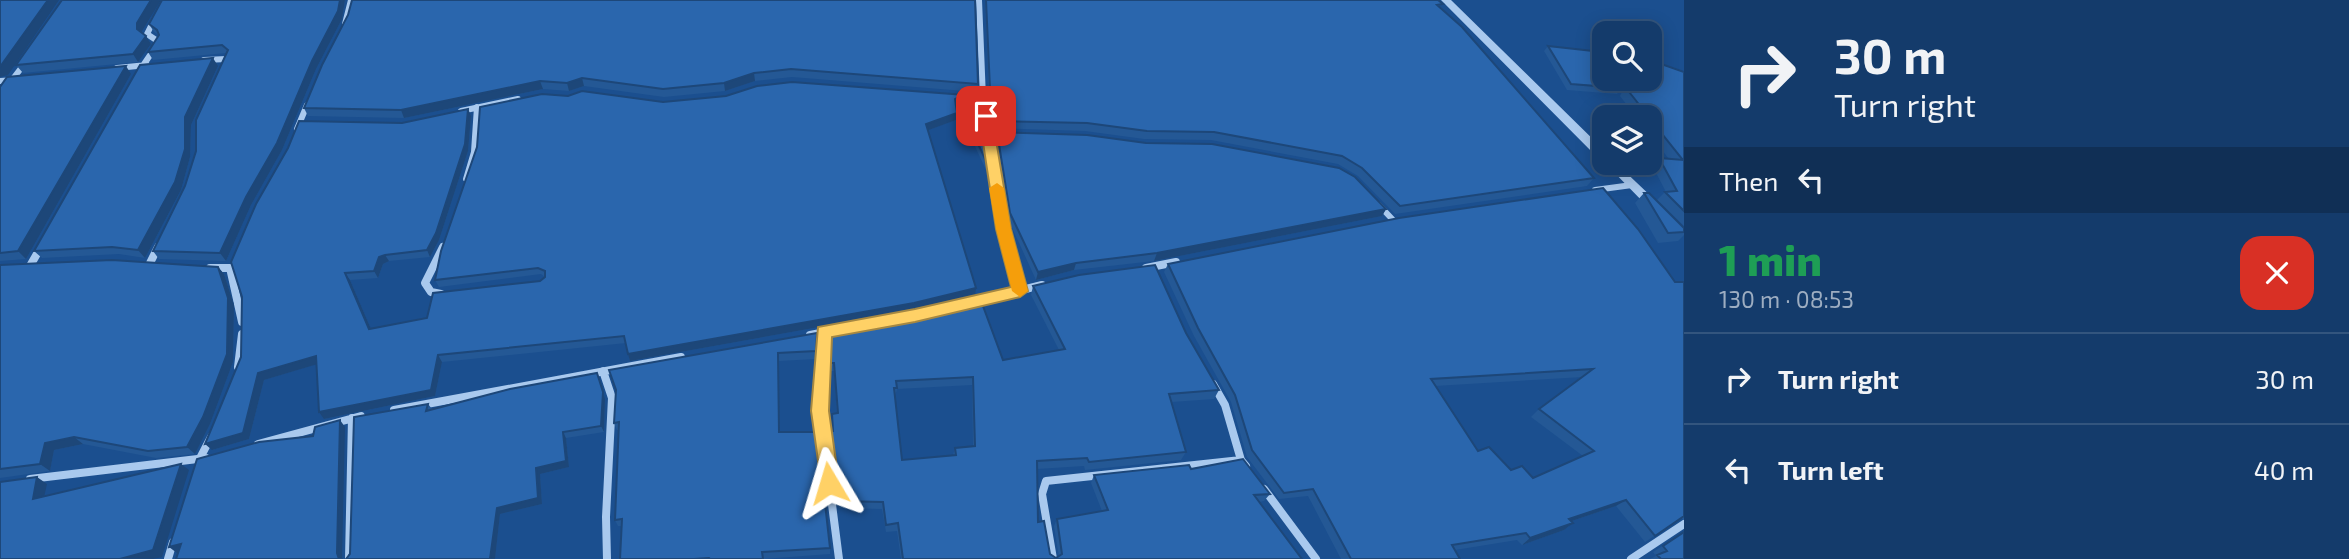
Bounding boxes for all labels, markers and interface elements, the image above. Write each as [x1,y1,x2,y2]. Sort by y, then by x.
map controls [1592,21,1662,175]
button: search [1592,21,1662,91]
text: 30 m [1834,25,1946,84]
icon: right [1719,28,1810,119]
text: Turn right [1834,85,1976,123]
pin [956,86,1016,146]
icon: arrive [967,97,1005,135]
button: layers [1592,105,1662,175]
icon: left [1792,161,1830,199]
text: Then [1719,165,1778,196]
text: 1 min [1719,234,1822,284]
button: close [2240,236,2314,310]
text: 130 m · 08:53 [1719,285,1854,313]
icon: right [1719,360,1757,398]
text: Turn right [1778,363,1899,394]
text: 30 m [2255,363,2314,394]
position arrow [792,446,866,520]
icon: left [1719,451,1757,489]
text: Turn left [1778,454,1884,485]
text: 40 m [2254,454,2314,485]

